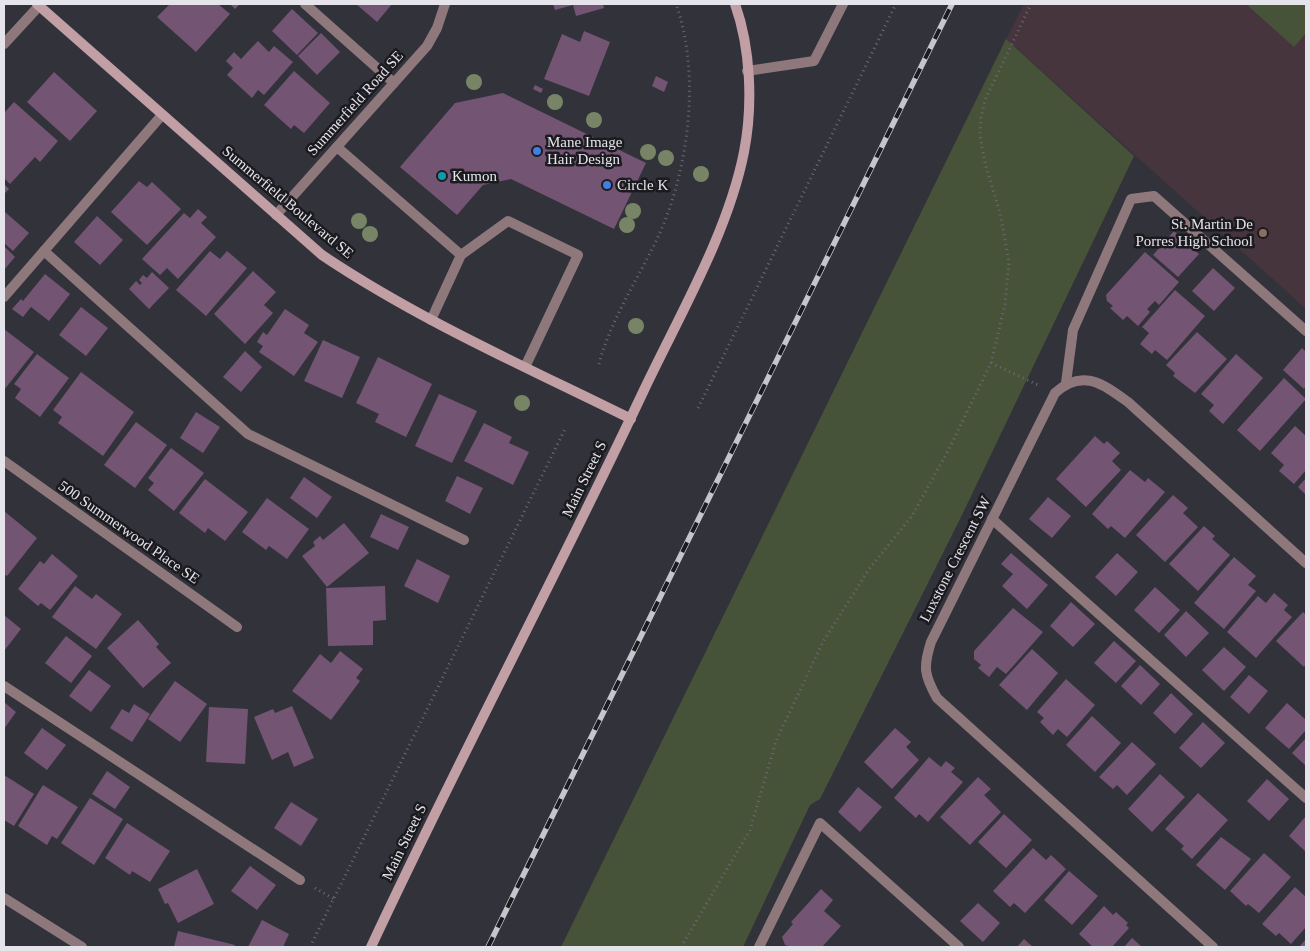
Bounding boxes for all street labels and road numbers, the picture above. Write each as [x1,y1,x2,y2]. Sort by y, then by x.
street label: Summerfield Road SE [304,47,406,159]
street label: Summerfield Boulevard SE [219,143,357,261]
street label: Main Street S [559,438,609,520]
street label: 500 Summerwood Place SE [56,477,202,587]
street label: Luxstone Crescent SW [916,493,994,624]
street label: Main Street S [379,801,429,883]

